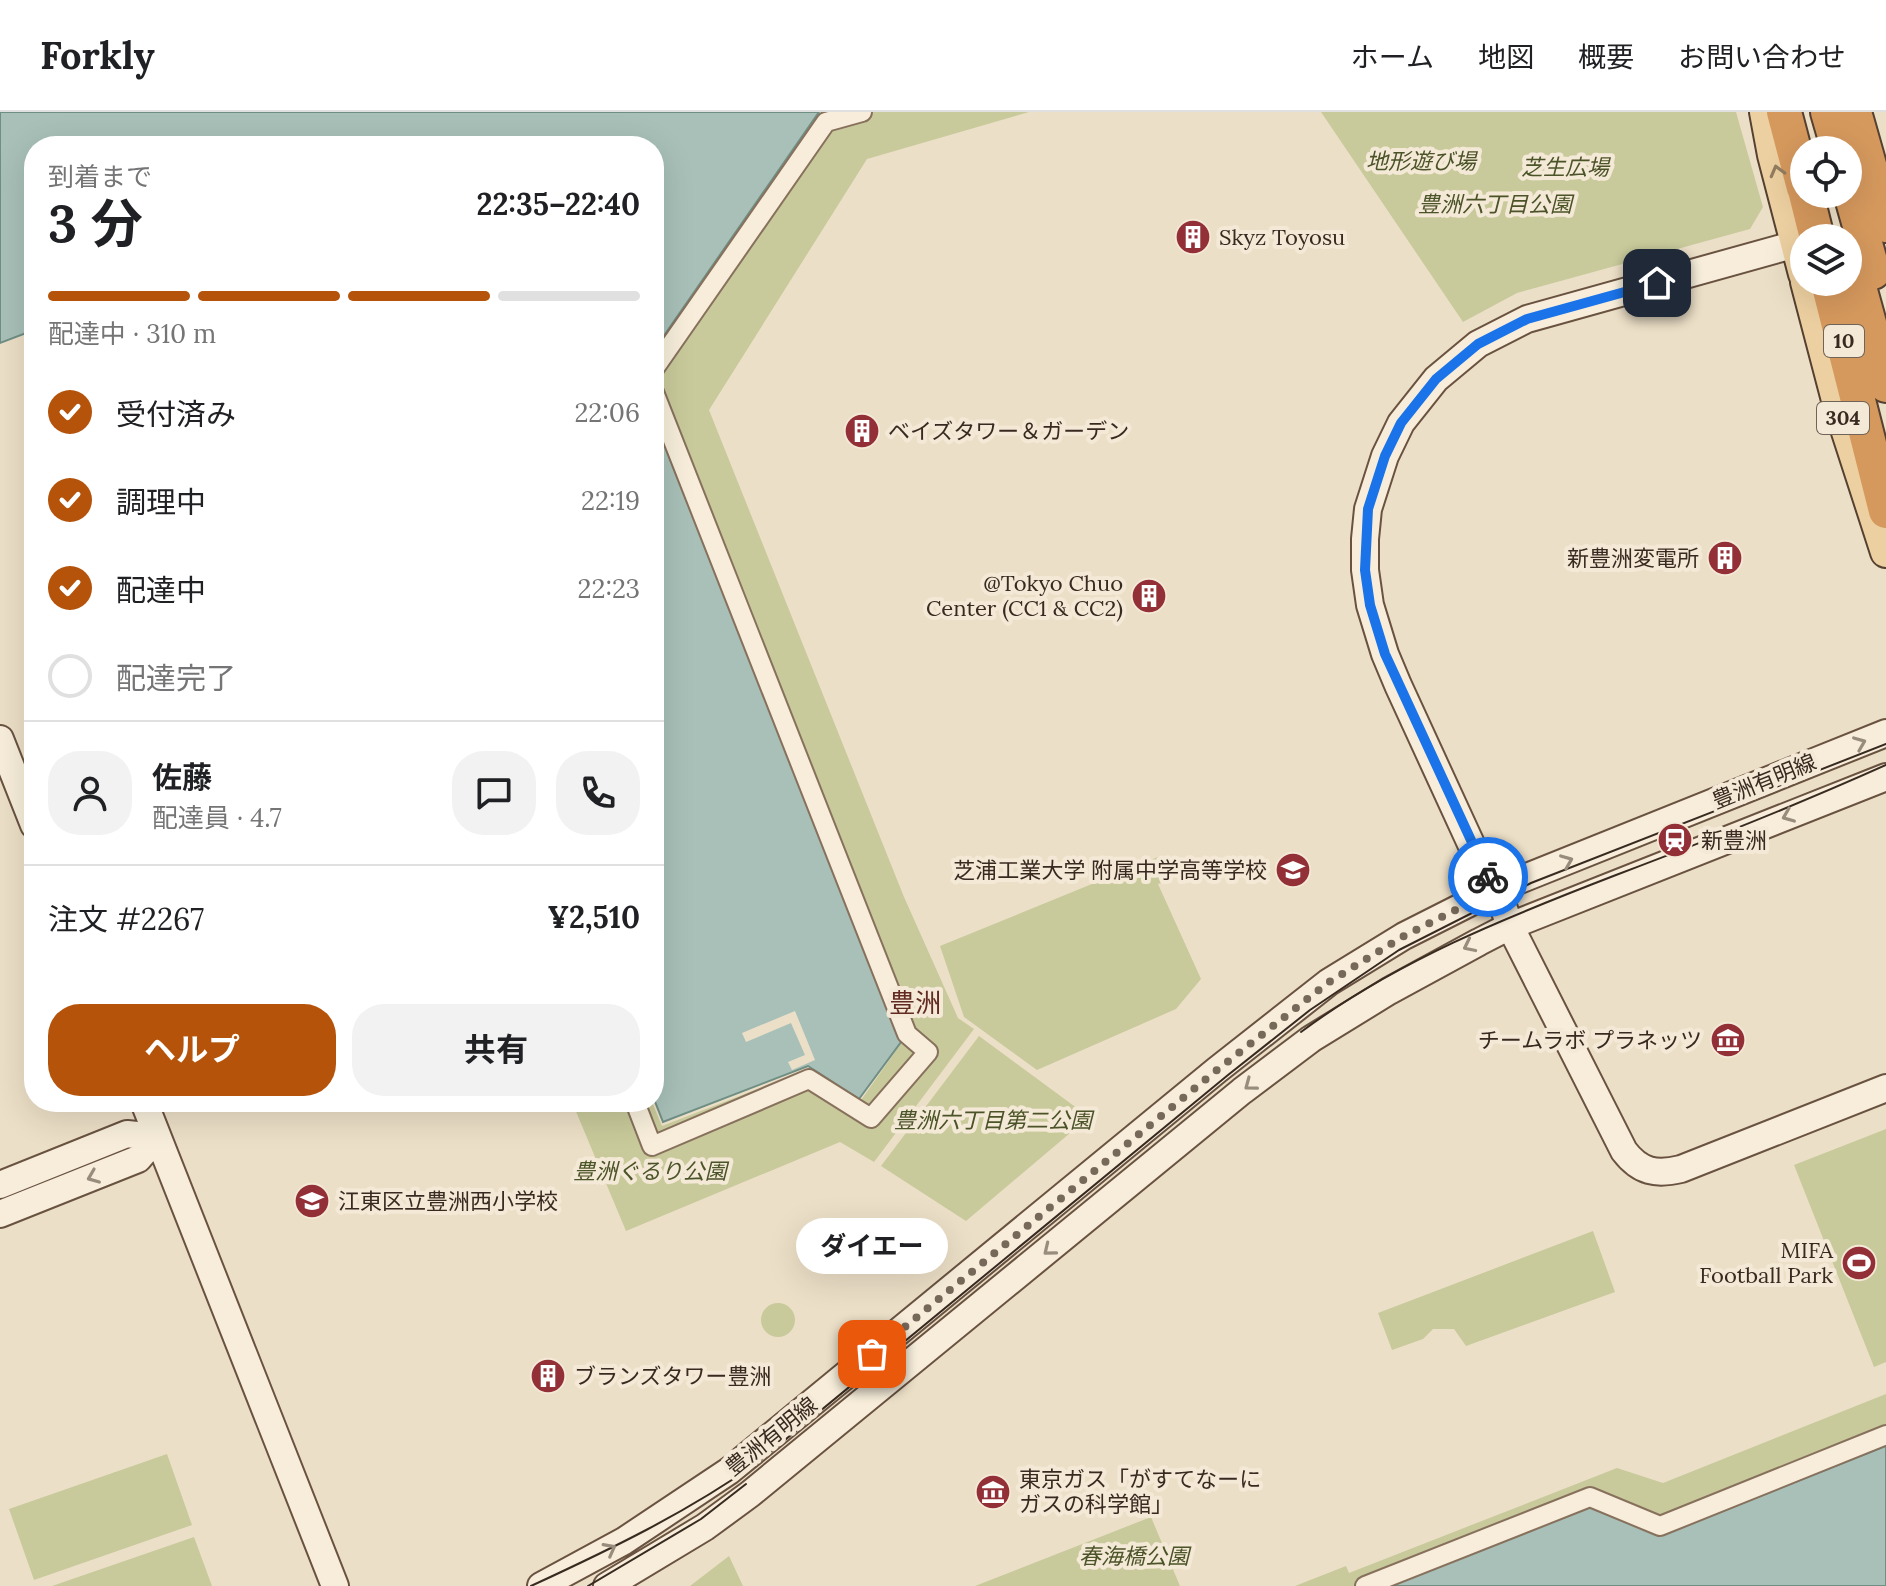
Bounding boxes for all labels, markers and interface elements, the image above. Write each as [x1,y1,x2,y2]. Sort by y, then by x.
text: Forkly [40,31,155,79]
text: ホーム [1351,39,1434,75]
text: 地図 [1478,39,1534,75]
text: 概要 [1578,39,1634,75]
text: お問い合わせ [1678,39,1846,75]
map controls [1790,136,1862,296]
button: locate [1790,136,1862,208]
park label: 地形遊び場 [1366,147,1479,175]
park label: 芝生広場 [1521,153,1612,181]
text: 到着まで [48,160,152,193]
one-way arrow [1770,165,1786,179]
text: 22:35–22:40 [477,185,640,223]
text: 3 分 [48,190,143,256]
park label: 豊洲六丁目公園 [1418,190,1575,218]
building icon: Skyz Toyosu [1174,218,1212,256]
place label: Skyz Toyosu [1219,223,1345,251]
button: layers [1790,224,1862,296]
pin [1623,249,1691,317]
icon: home [1635,261,1679,305]
text: 配達中 · 310 m [48,317,216,350]
road number: 10 [1824,325,1864,357]
icon: check [48,390,92,434]
text: 受付済み [116,395,236,433]
text: 22:06 [574,396,640,429]
road number: 304 [1817,402,1869,434]
building icon: ベイズタワー＆ガーデン [843,412,881,450]
place label: ベイズタワー＆ガーデン [888,417,1129,445]
icon: check [48,478,92,522]
text: 調理中 [116,483,206,521]
text: 22:19 [581,484,640,517]
building icon: 新豊洲変電所 [1706,539,1744,577]
place label: 新豊洲変電所 [1567,544,1699,572]
icon: check [48,566,92,610]
place label: @Tokyo Chuo Center (CC1 & CC2) [926,569,1123,622]
text: 配達中 [116,571,206,609]
text: 22:23 [578,572,640,605]
building icon: @Tokyo Chuo Center (CC1 & CC2) [1130,577,1168,615]
text: 配達完了 [116,659,236,697]
one-way arrow [1852,736,1866,753]
street label: 豊洲有明線 [1708,747,1820,815]
button: person [48,751,132,835]
button: chat [452,751,536,835]
button: phone [556,751,640,835]
text: 佐藤 [152,758,212,796]
text: 配達員 · 4.7 [152,801,282,834]
one-way arrow [1782,806,1796,823]
station icon: 新豊洲 [1656,821,1694,859]
place label: 新豊洲 [1701,826,1767,854]
courier [1448,837,1528,917]
school or university icon: 芝浦工業大学 附属中学高等学校 [1274,851,1312,889]
one-way arrow [1559,854,1573,870]
icon: bike [1466,855,1510,899]
place label: 芝浦工業大学 附属中学高等学校 [953,856,1267,884]
text: ¥2,510 [547,898,640,936]
text: 注文 #2267 [48,900,204,938]
one-way arrow [1463,937,1478,952]
district label: 豊洲 [889,986,941,1019]
button: ヘルプ [48,1004,336,1096]
button: 共有 [352,1004,640,1096]
museum icon: チームラボ プラネッツ [1709,1021,1747,1059]
place label: チームラボ プラネッツ [1478,1026,1702,1054]
one-way arrow [1244,1076,1259,1090]
park label: 豊洲六丁目第二公園 [894,1106,1095,1134]
park label: 豊洲ぐるり公園 [573,1157,730,1185]
one-way arrow [87,1167,101,1184]
school or university icon: 江東区立豊洲西小学校 [293,1182,331,1220]
place label: 江東区立豊洲西小学校 [338,1187,558,1215]
callout: ダイエー [796,1218,948,1274]
text: ダイエー [820,1229,924,1262]
place label: MIFA Football Park [1699,1236,1834,1289]
one-way arrow [1044,1240,1058,1255]
sports icon: MIFA Football Park [1840,1244,1878,1282]
pin [838,1320,906,1388]
icon: bag [850,1332,894,1376]
building icon: ブランズタワー豊洲 [529,1357,567,1395]
place label: ブランズタワー豊洲 [574,1362,772,1390]
street label: 豊洲有明線 [719,1391,823,1481]
place label: 東京ガス「がすてなーに ガスの科学館」 [1019,1465,1261,1518]
museum icon: 東京ガス「がすてなーに ガスの科学館」 [974,1473,1012,1511]
park label: 春海橋公園 [1079,1542,1192,1570]
one-way arrow [602,1544,616,1559]

